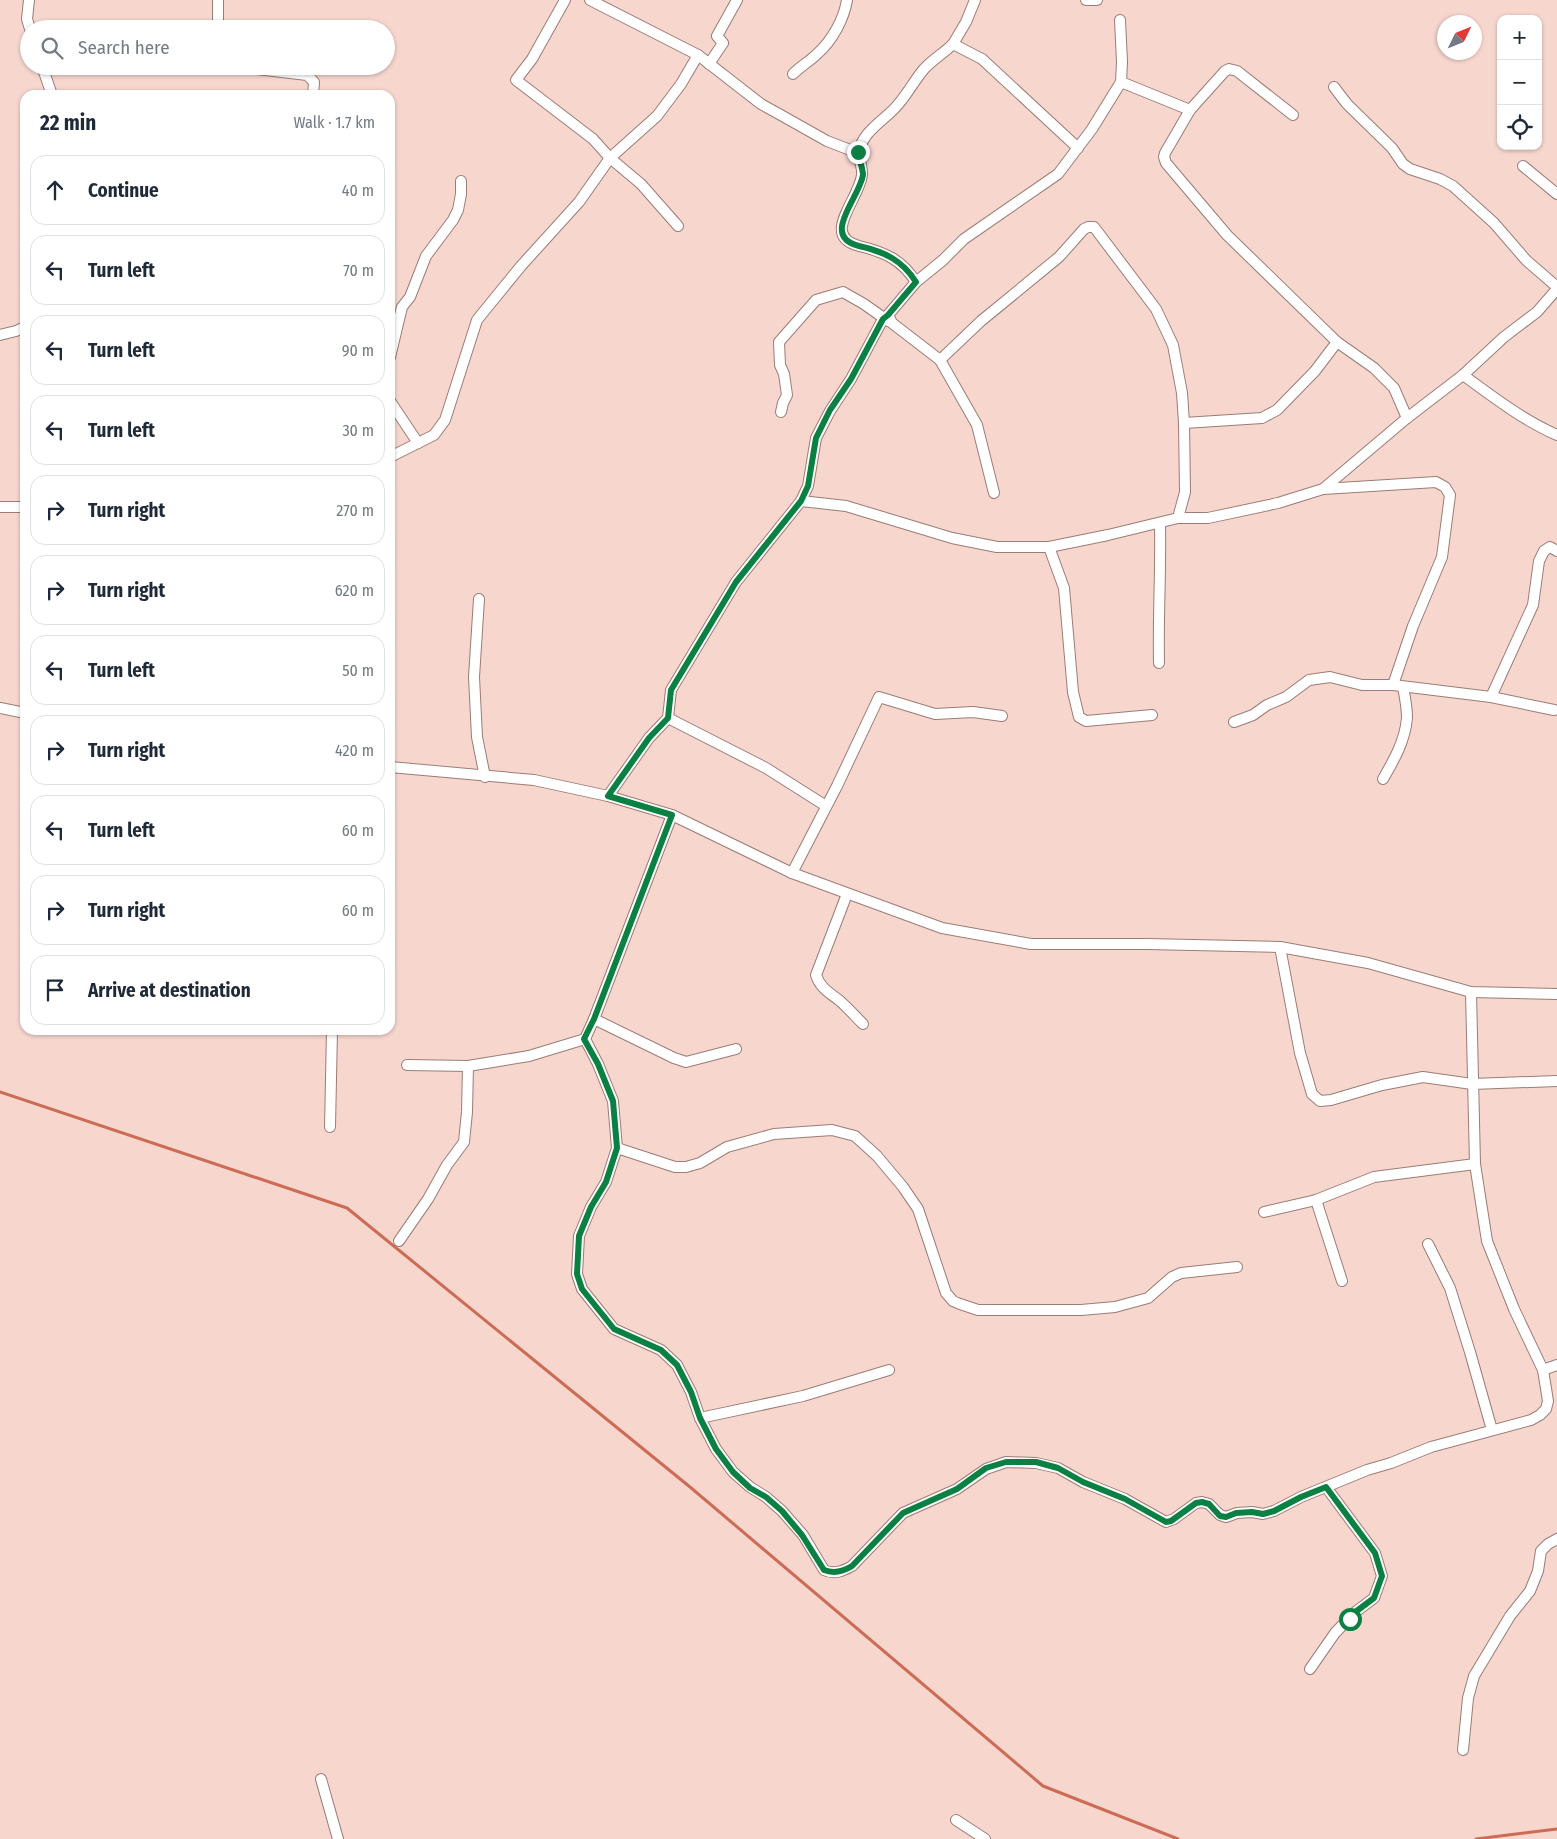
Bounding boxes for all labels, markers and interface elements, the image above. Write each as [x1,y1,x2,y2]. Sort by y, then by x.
north arrow [1437,15,1482,60]
map controls [1497,15,1542,150]
button: + [1497,15,1542,60]
search box [20,20,395,75]
icon: search [38,34,66,62]
text: Search here [78,36,170,59]
button: − [1497,60,1542,105]
button: locate [1497,105,1542,150]
text: 22 min [40,110,96,136]
text: Walk · 1.7 km [294,113,375,132]
route end [847,141,870,164]
icon: ahead [41,176,69,204]
text: Continue [88,179,159,202]
text: 40 m [342,181,374,200]
icon: left [41,256,69,284]
text: Turn left [88,259,155,282]
text: 70 m [343,261,374,280]
icon: left [41,336,69,364]
text: Turn left [88,339,155,362]
text: 90 m [342,341,374,360]
icon: left [41,416,69,444]
text: Turn left [88,419,155,442]
text: 30 m [342,421,374,440]
icon: right [41,496,69,524]
text: Turn right [88,499,165,522]
text: 270 m [336,501,374,520]
icon: right [41,576,69,604]
text: Turn right [88,579,165,602]
text: 620 m [335,581,374,600]
icon: left [41,656,69,684]
text: Turn left [88,659,155,682]
text: 50 m [342,661,374,680]
icon: right [41,736,69,764]
text: Turn right [88,739,165,762]
text: 420 m [335,741,374,760]
icon: left [41,816,69,844]
text: Turn left [88,819,155,842]
text: 60 m [342,821,374,840]
icon: right [41,896,69,924]
text: Turn right [88,899,165,922]
text: 60 m [342,901,374,920]
icon: arrive [41,976,69,1004]
text: Arrive at destination [88,979,251,1002]
route start [1339,1608,1362,1631]

